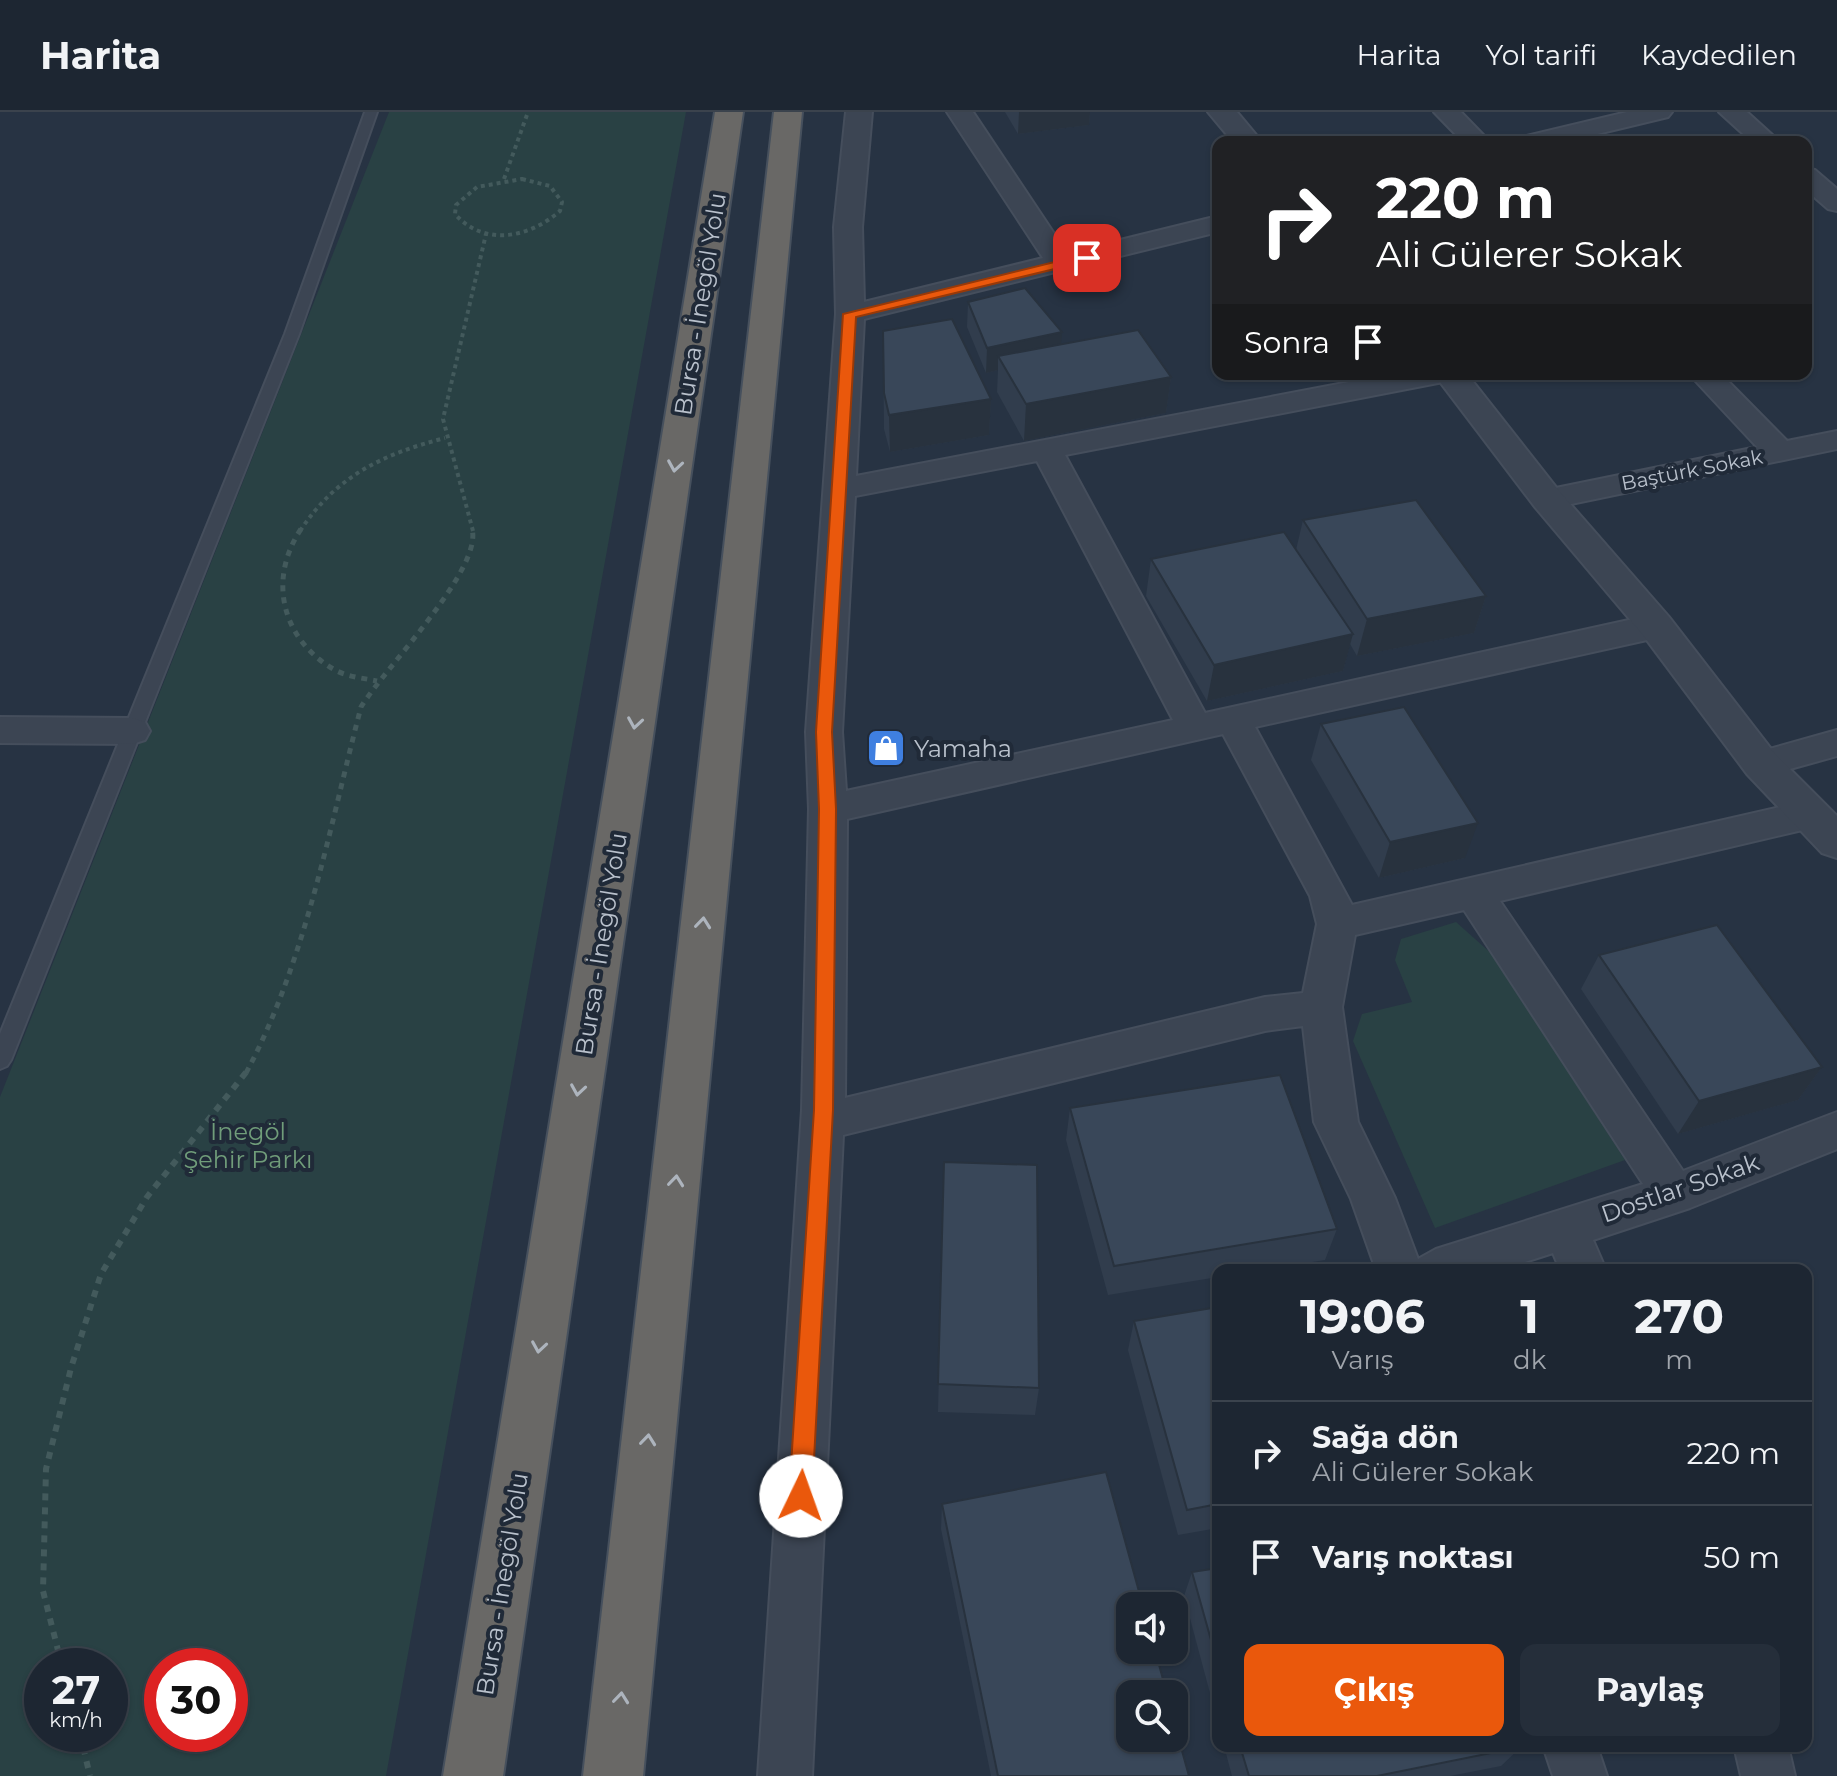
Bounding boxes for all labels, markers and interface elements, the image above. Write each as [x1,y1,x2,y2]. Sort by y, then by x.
text: Harita [40,32,161,79]
text: Harita [1357,38,1442,72]
text: Yol tarifi [1486,38,1597,72]
text: Kaydedilen [1641,38,1797,72]
text: 220 m [1376,164,1555,232]
icon: right [1244,168,1348,272]
street label: Bursa - İnegöl Yolu [668,191,732,417]
pin [1053,224,1121,292]
text: Ali Gülerer Sokak [1376,232,1682,276]
icon: arrive [1065,236,1109,280]
icon: arrive [1346,320,1390,364]
text: Sonra [1244,324,1330,361]
street label: Baştürk Sokak [1619,445,1765,495]
one-way arrow [667,459,684,473]
one-way arrow [627,716,644,730]
shop icon: Yamaha [865,727,907,769]
place label: Yamaha [914,734,1012,763]
street label: Bursa - İnegöl Yolu [569,831,633,1057]
one-way arrow [694,916,711,929]
one-way arrow [571,1084,588,1097]
park label: İnegöl Şehir Parkı [184,1117,312,1174]
street label: Dostlar Sokak [1597,1147,1763,1229]
one-way arrow [667,1174,684,1187]
text: 19:06 [1300,1287,1425,1345]
text: 1 [1520,1287,1539,1345]
text: 270 [1634,1287,1724,1345]
one-way arrow [531,1341,548,1354]
text: Varış [1332,1344,1394,1376]
text: dk [1513,1344,1546,1376]
text: m [1665,1344,1693,1376]
text: Sağa dön [1312,1419,1459,1456]
icon: right [1244,1431,1288,1475]
one-way arrow [640,1433,657,1446]
text: 220 m [1686,1435,1780,1472]
position arrow [759,1454,843,1538]
text: Ali Gülerer Sokak [1312,1456,1533,1488]
street label: Bursa - İnegöl Yolu [470,1471,534,1697]
icon: arrive [1244,1535,1288,1579]
text: Varış noktası [1312,1539,1514,1576]
text: 50 m [1703,1539,1780,1576]
map controls [1116,1592,1188,1752]
button: sound [1116,1592,1188,1664]
button: Çıkış [1244,1644,1504,1736]
button: Paylaş [1520,1644,1780,1736]
speed limit sign: 30 [144,1648,248,1752]
text: 27 [52,1665,100,1714]
button: search [1116,1680,1188,1752]
one-way arrow [613,1692,630,1705]
text: km/h [49,1708,103,1732]

